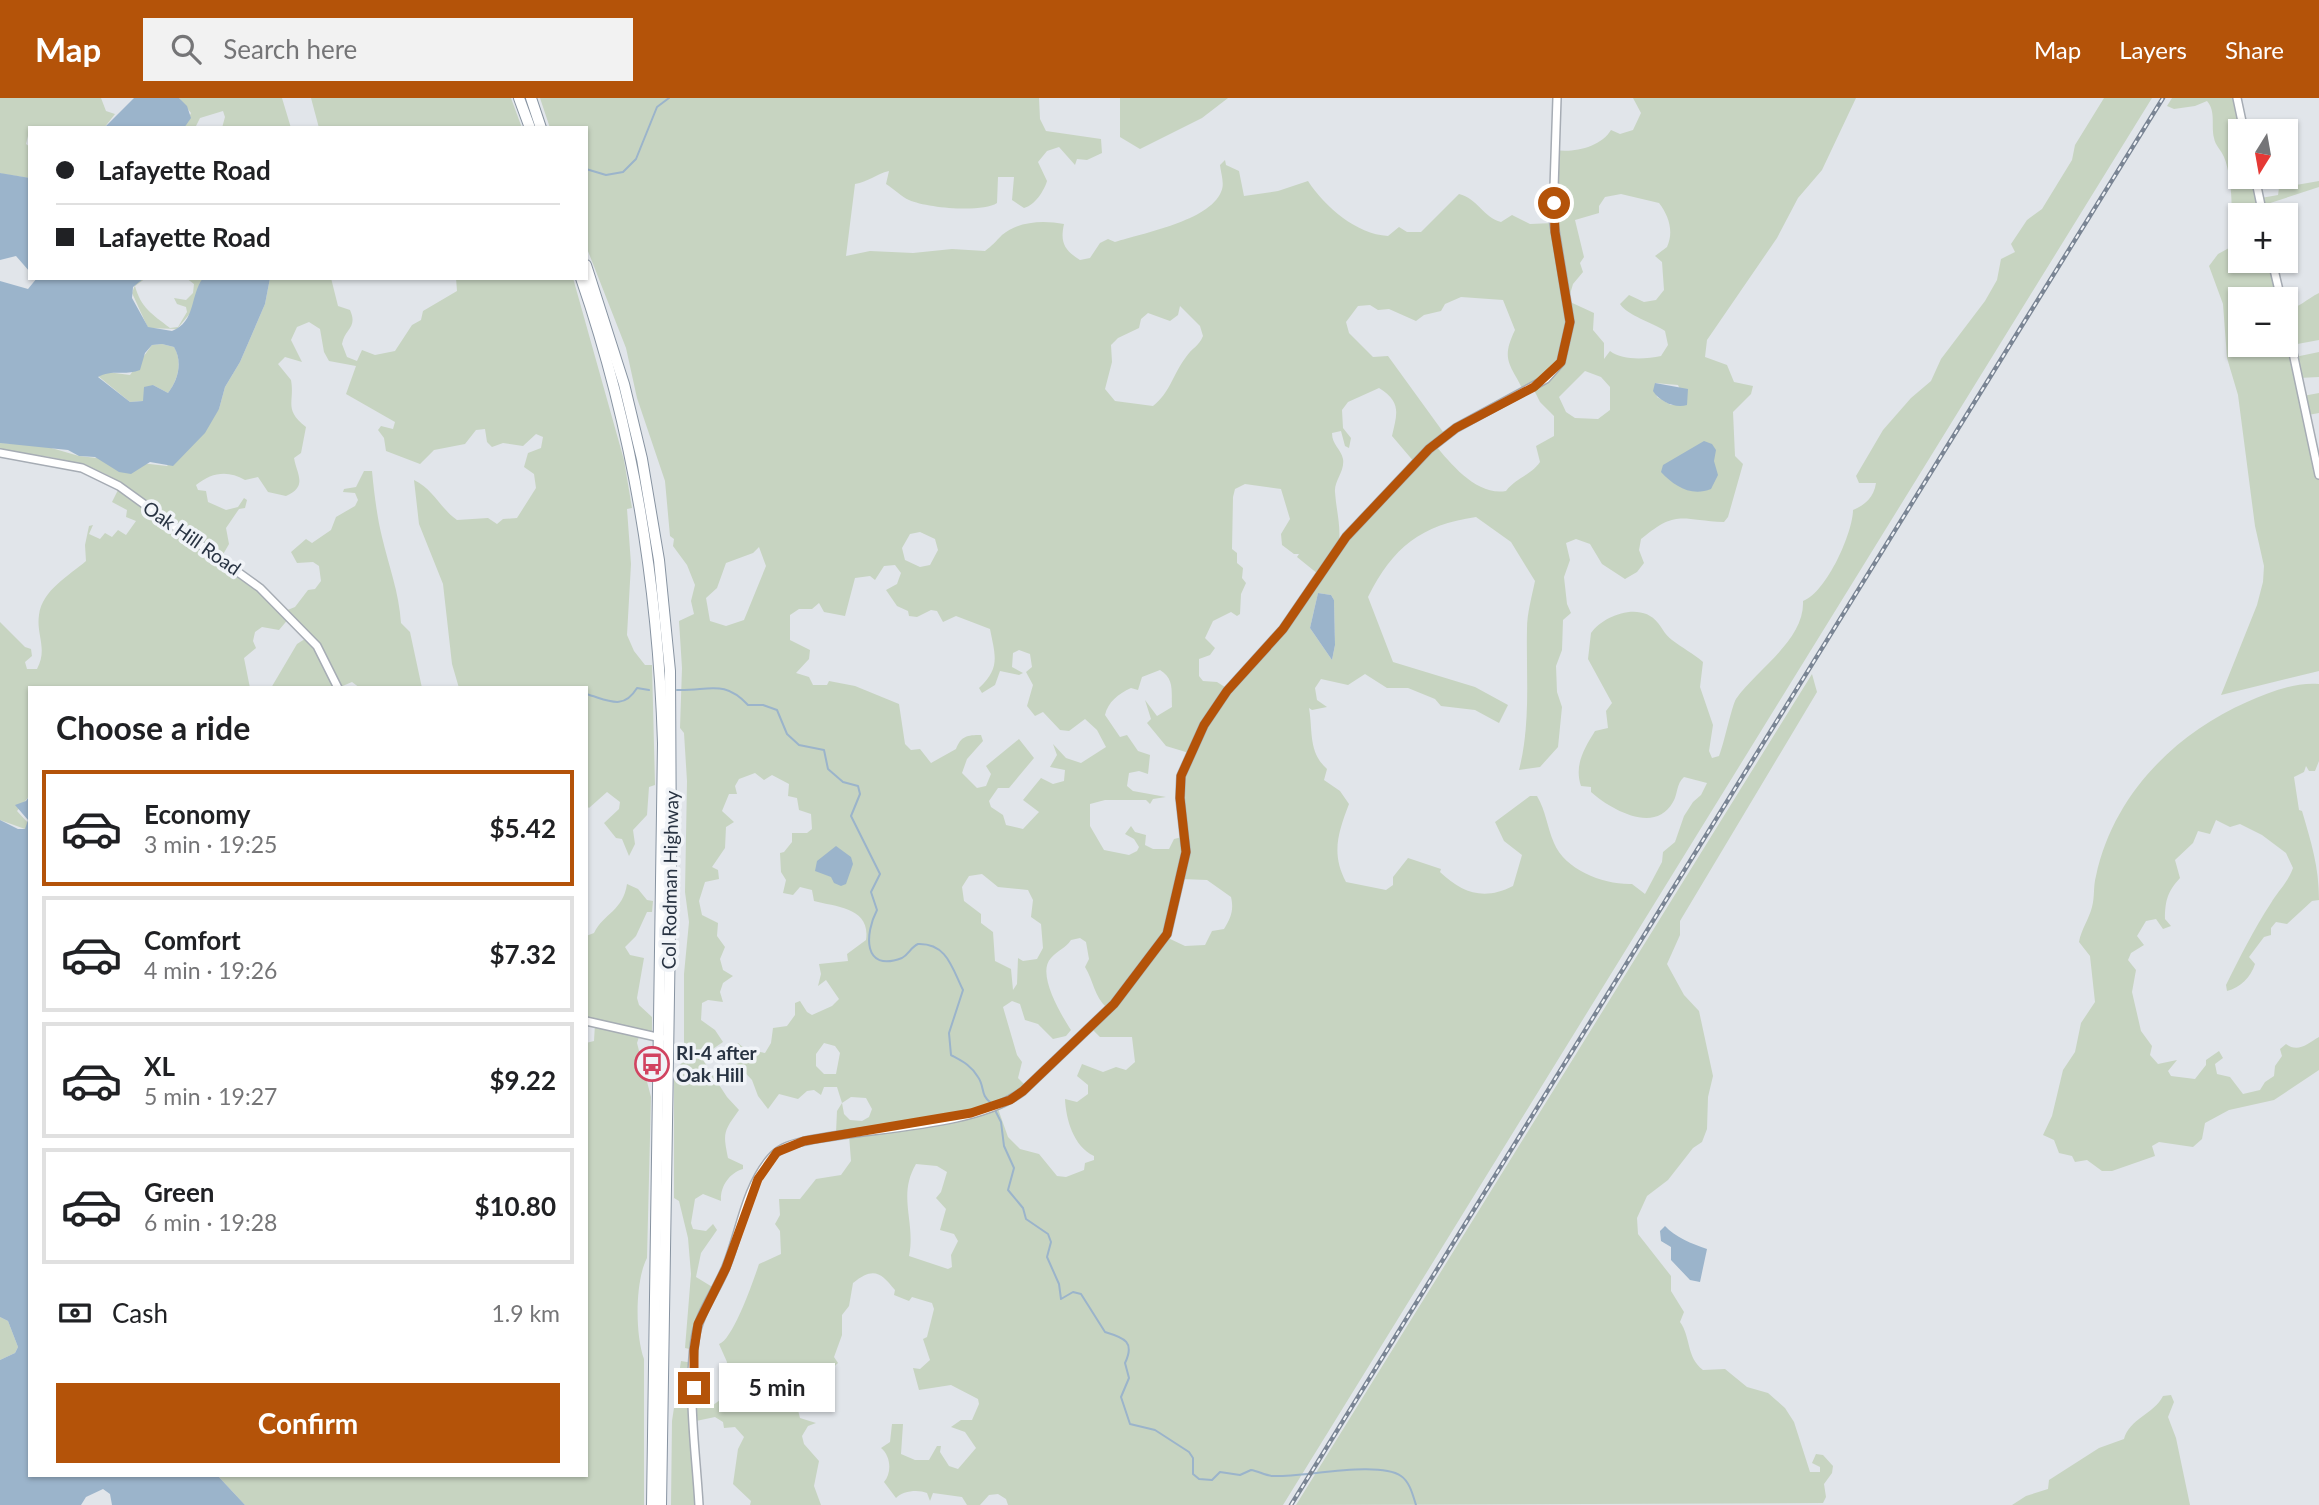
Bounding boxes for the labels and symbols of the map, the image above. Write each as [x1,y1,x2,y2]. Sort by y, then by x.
north arrow [2228,119,2298,189]
route start [1538,187,1570,219]
street label: Oak Hill Road [139,496,246,580]
street label: Col Rodman Highway [656,790,683,970]
place label: RI-4 after Oak Hill [676,1041,758,1086]
bus stop icon: RI-4 after Oak Hill [633,1045,671,1083]
callout: 5 min [718,1364,834,1412]
route end [678,1372,710,1404]

